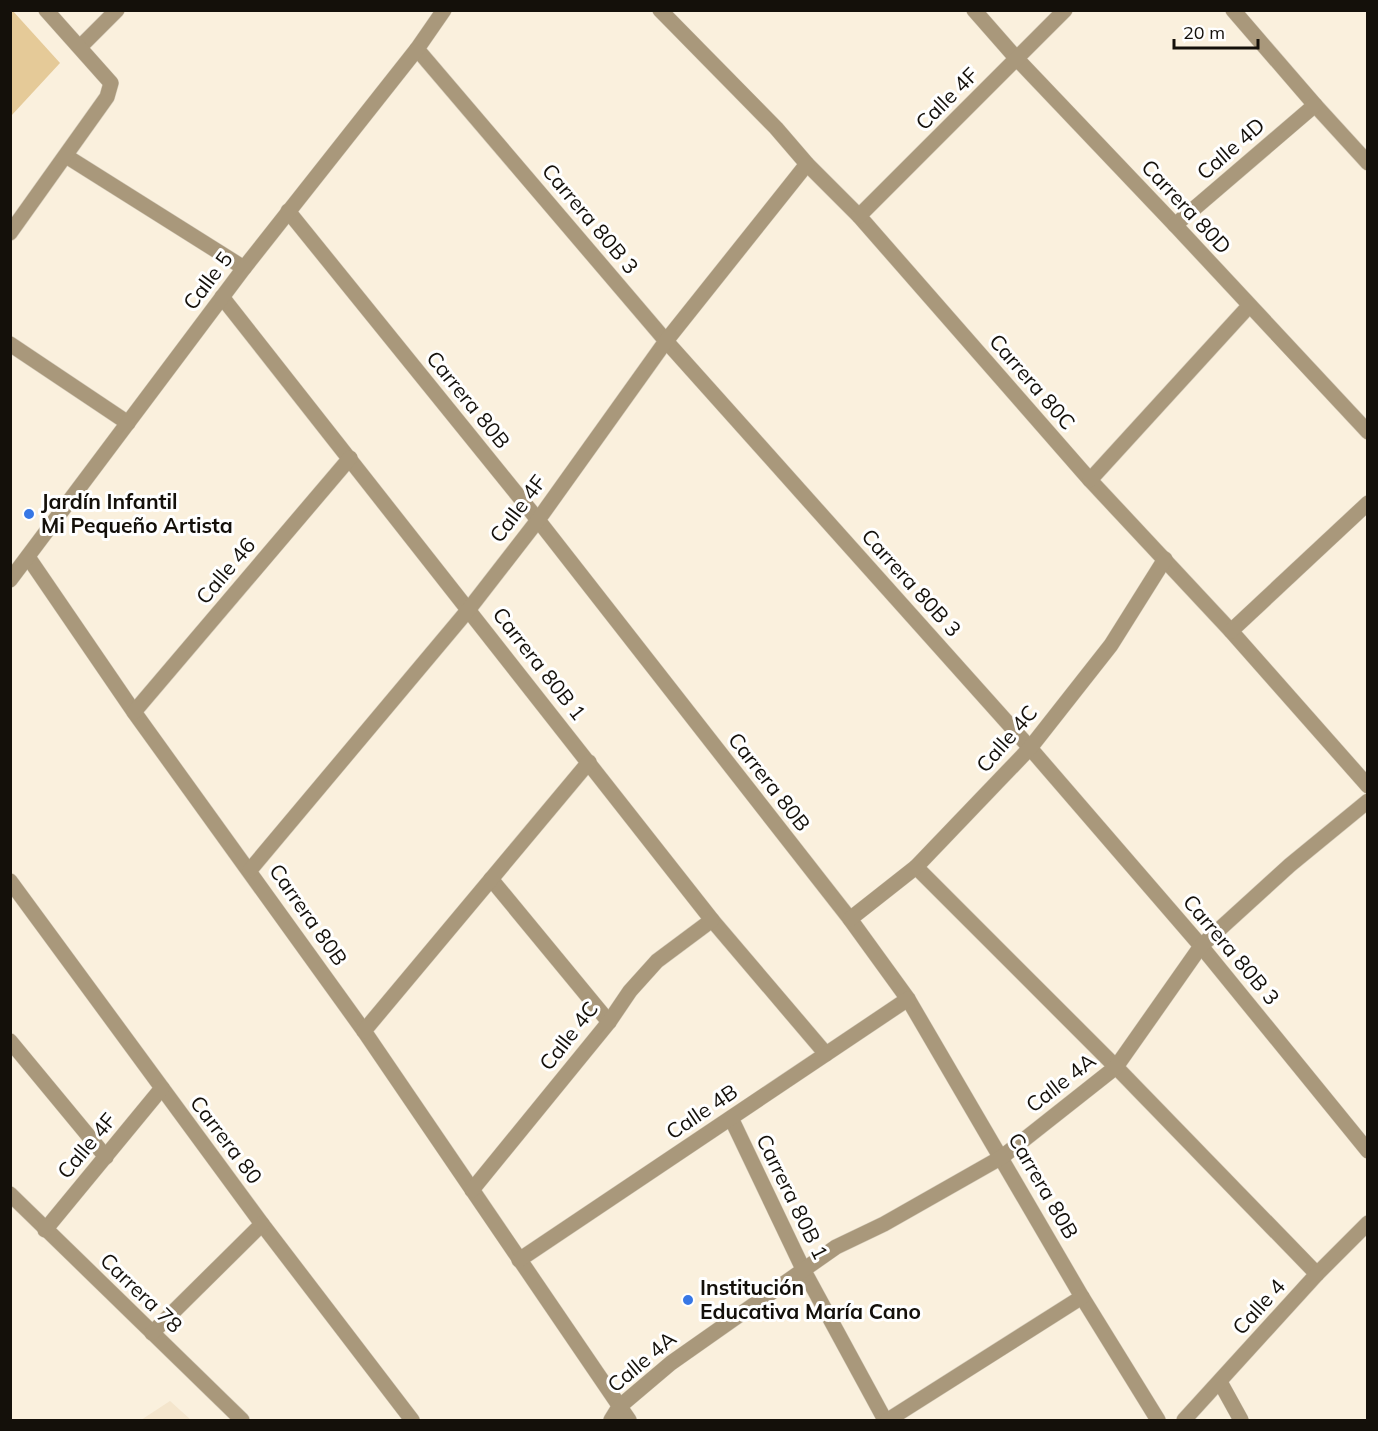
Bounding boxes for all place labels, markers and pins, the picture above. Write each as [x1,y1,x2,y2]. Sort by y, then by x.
place label: Jardín Infantil Mi Pequeño Artista [41,488,233,538]
marker: Jardín Infantil Mi Pequeño Artista [22,507,36,521]
place label: Institución Educativa María Cano [700,1274,921,1324]
marker: Institución Educativa María Cano [681,1293,695,1307]

